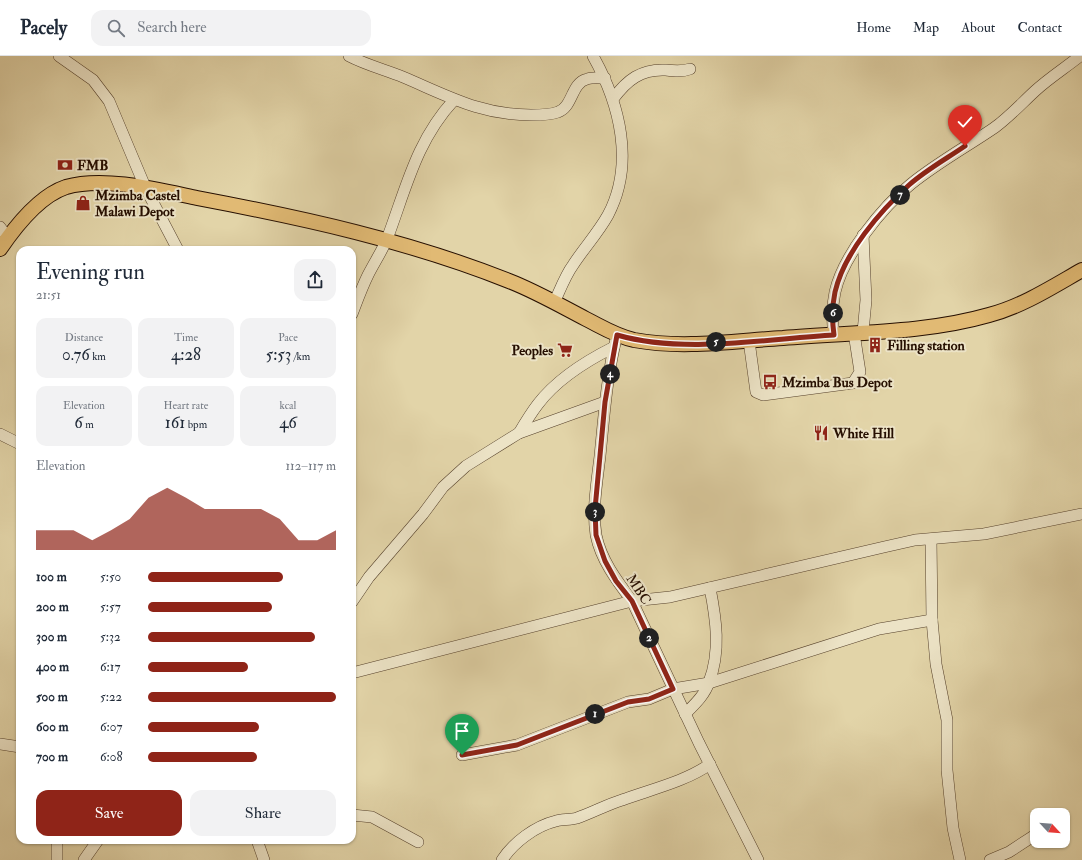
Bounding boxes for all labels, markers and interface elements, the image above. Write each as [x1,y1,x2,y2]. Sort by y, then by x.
search box [91,10,371,46]
text: Pacely [20,16,67,40]
icon: search [105,17,127,39]
text: Search here [137,18,207,37]
text: Home [856,19,891,36]
text: Map [913,19,939,36]
text: About [961,19,995,36]
text: Contact [1017,19,1062,36]
pin [948,105,982,146]
icon: check [954,111,976,133]
bank icon: FMB [56,156,74,174]
place label: FMB [77,157,109,174]
pin: 7 [890,185,910,205]
place label: Mzimba Castel Malawi Depot [94,187,181,221]
text: 7 [897,188,903,201]
shop icon: Mzimba Castel Malawi Depot [74,194,92,212]
text: Evening run [36,258,145,286]
button: share [294,259,336,301]
text: 21:51 [36,287,61,303]
pin: 6 [823,303,843,323]
text: 6 [830,306,836,319]
text: Distance [65,331,103,344]
text: Time [174,331,198,344]
text: Pace [278,331,298,344]
pin: 5 [706,332,726,352]
text: 5 [714,335,718,348]
building icon: Filling station [866,336,884,354]
place label: Filling station [887,337,965,355]
supermarket icon: Peoples [556,341,574,359]
place label: Peoples [511,342,553,360]
text: 0.76 [62,344,90,365]
text: 4:28 [171,344,201,365]
text: 5:53 [266,344,291,365]
text: km [90,350,106,363]
text: /km [291,350,310,363]
pin: 4 [600,364,620,384]
text: 4 [607,367,613,380]
bus stop icon: Mzimba Bus Depot [761,373,779,391]
place label: Mzimba Bus Depot [781,374,893,392]
text: Elevation [63,399,105,412]
text: Heart rate [164,399,208,412]
text: kcal [280,399,296,412]
text: 6 [74,412,83,433]
text: 161 [165,412,185,433]
text: 46 [279,412,297,433]
text: m [83,418,94,431]
text: bpm [185,418,207,431]
restaurant icon: White Hill [812,424,830,442]
place label: White Hill [832,425,894,442]
text: Elevation [36,458,86,474]
text: 112–117 m [285,458,336,474]
pin: 3 [585,502,605,522]
text: 3 [593,505,597,518]
text: 100 m [36,569,67,585]
text: 5:50 [100,569,121,585]
street label: MBC [622,571,655,608]
text: 200 m [36,599,69,615]
text: 5:57 [100,599,121,615]
pin: 2 [639,628,659,648]
text: 300 m [36,629,67,645]
text: 5:32 [100,629,121,645]
text: 2 [646,631,652,644]
text: 400 m [36,659,69,675]
text: 6:17 [100,659,120,675]
text: 500 m [36,689,68,705]
text: 5:22 [100,689,122,705]
pin: 1 [585,704,605,724]
text: 1 [593,707,597,720]
pin [445,714,479,755]
text: 600 m [36,719,69,735]
text: 6:07 [100,719,122,735]
icon: arrive [451,720,473,742]
text: 700 m [36,749,68,765]
text: 6:08 [100,749,123,765]
button: Save [36,790,182,836]
button: Share [190,790,336,836]
north arrow [1030,808,1070,848]
map controls [1030,808,1070,848]

